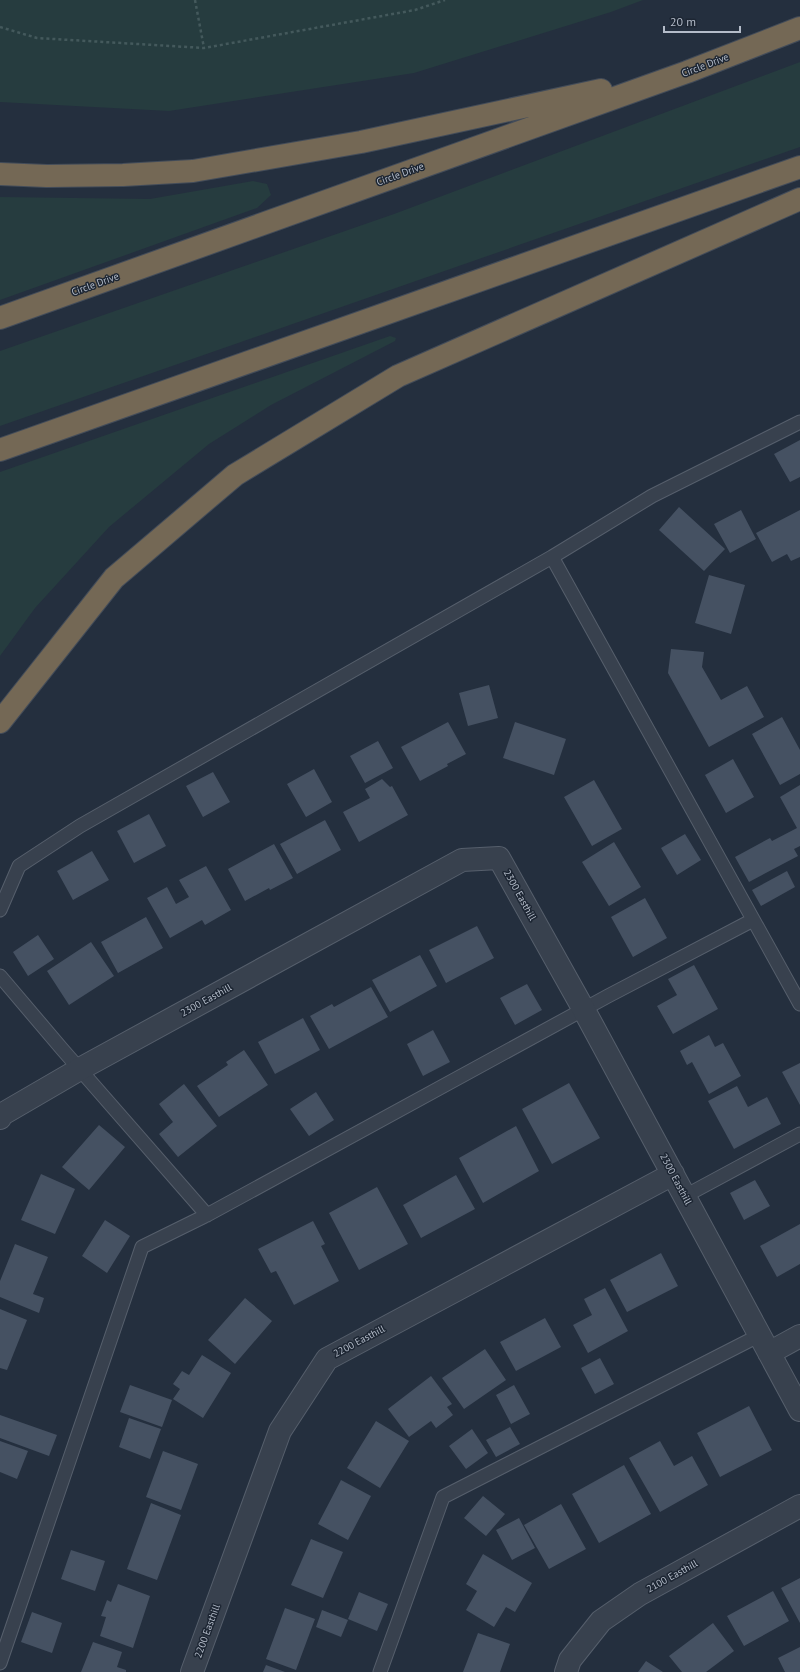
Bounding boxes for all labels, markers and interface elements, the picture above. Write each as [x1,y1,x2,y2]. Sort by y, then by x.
scale bar [664,8,740,34]
text: 20 m [670,14,696,29]
street label: Circle Drive [680,50,730,80]
street label: Circle Drive [375,159,425,189]
street label: Circle Drive [70,269,120,299]
street label: 2300 Easthill [501,867,539,923]
street label: 2300 Easthill [178,981,234,1019]
street label: 2300 Easthill [657,1151,695,1207]
street label: 2200 Easthill [331,1322,387,1360]
street label: 2100 Easthill [644,1557,700,1595]
street label: 2200 Easthill [191,1602,223,1660]

